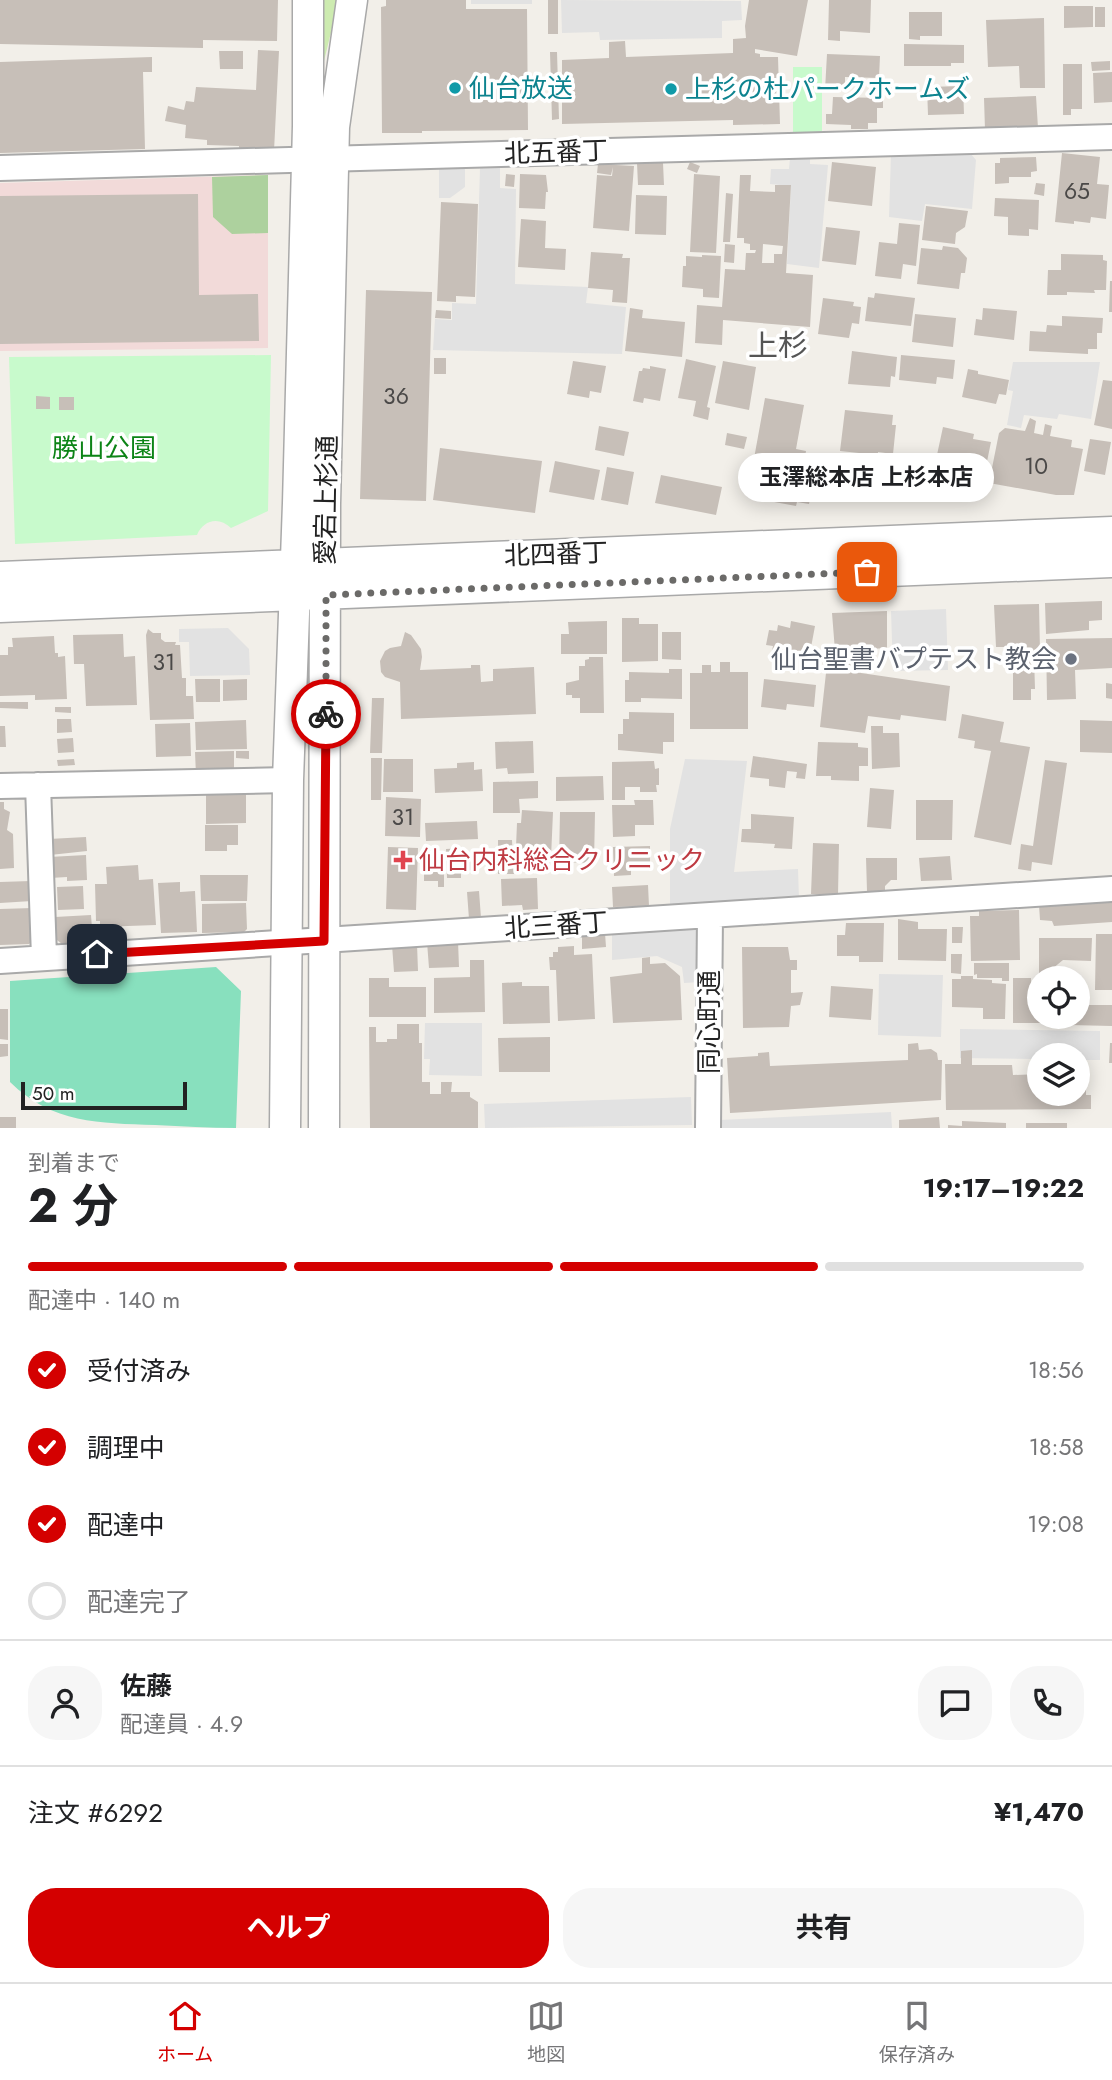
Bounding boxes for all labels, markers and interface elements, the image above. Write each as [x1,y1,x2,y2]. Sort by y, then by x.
place label: 仙台放送 [469,69,573,107]
place label: 上杉の杜パークホームズ [685,70,970,108]
marker: 仙台放送 [447,80,463,96]
marker: 上杉の杜パークホームズ [663,81,679,97]
street label: 北五番丁 [503,131,609,173]
house number: 65 [1064,174,1090,208]
district label: 上杉 [748,324,808,367]
house number: 36 [383,379,409,413]
park label: 勝山公園 [52,429,156,467]
street label: 愛宕上杉通 [306,435,346,565]
house number: 10 [1024,449,1048,483]
callout: 玉澤総本店 上杉本店 [739,453,995,502]
text: 玉澤総本店 上杉本店 [759,460,973,494]
street label: 北四番丁 [503,533,609,575]
pin [837,542,897,602]
icon: bag [848,553,886,591]
place label: 仙台聖書バプテスト教会 [771,640,1057,678]
house number: 31 [153,645,175,679]
marker: 仙台聖書バプテスト教会 [1063,651,1079,667]
courier [291,679,361,749]
icon: bike [307,695,345,733]
house number: 31 [392,800,414,834]
place label: 仙台内科総合クリニック [419,841,705,879]
marker: 仙台内科総合クリニック [393,850,413,870]
street label: 北三番丁 [503,902,609,948]
pin [67,924,127,984]
icon: home [78,935,116,973]
map controls [1027,966,1090,1106]
button: locate [1027,966,1090,1029]
street label: 同心町通 [690,970,728,1074]
button: layers [1027,1043,1090,1106]
scale bar [21,1079,187,1111]
text: 50 m [32,1080,75,1107]
text: 到着まで [28,1146,120,1180]
text: 19:17–19:22 [923,1169,1084,1207]
text: 2 分 [28,1173,118,1239]
text: 配達中 · 140 m [28,1283,180,1317]
icon: check [28,1351,66,1389]
text: 受付済み [87,1352,191,1390]
text: 18:56 [1028,1353,1084,1387]
icon: check [28,1428,66,1466]
text: 調理中 [87,1429,165,1467]
text: 18:58 [1029,1430,1084,1464]
icon: check [28,1505,66,1543]
text: 配達中 [87,1506,165,1544]
text: 19:08 [1027,1507,1084,1541]
text: 配達完了 [87,1583,191,1621]
button: person [28,1666,102,1740]
button: chat [918,1666,992,1740]
button: phone [1010,1666,1084,1740]
text: 佐藤 [120,1667,172,1705]
text: 配達員 · 4.9 [120,1707,243,1741]
text: ¥1,470 [994,1793,1084,1831]
text: 注文 #6292 [28,1794,163,1832]
button: ヘルプ [28,1888,549,1968]
button: 共有 [563,1888,1084,1968]
tab: ホーム [157,1997,213,2068]
tab: 地図 [527,1997,565,2068]
tab: 保存済み [879,1997,955,2068]

